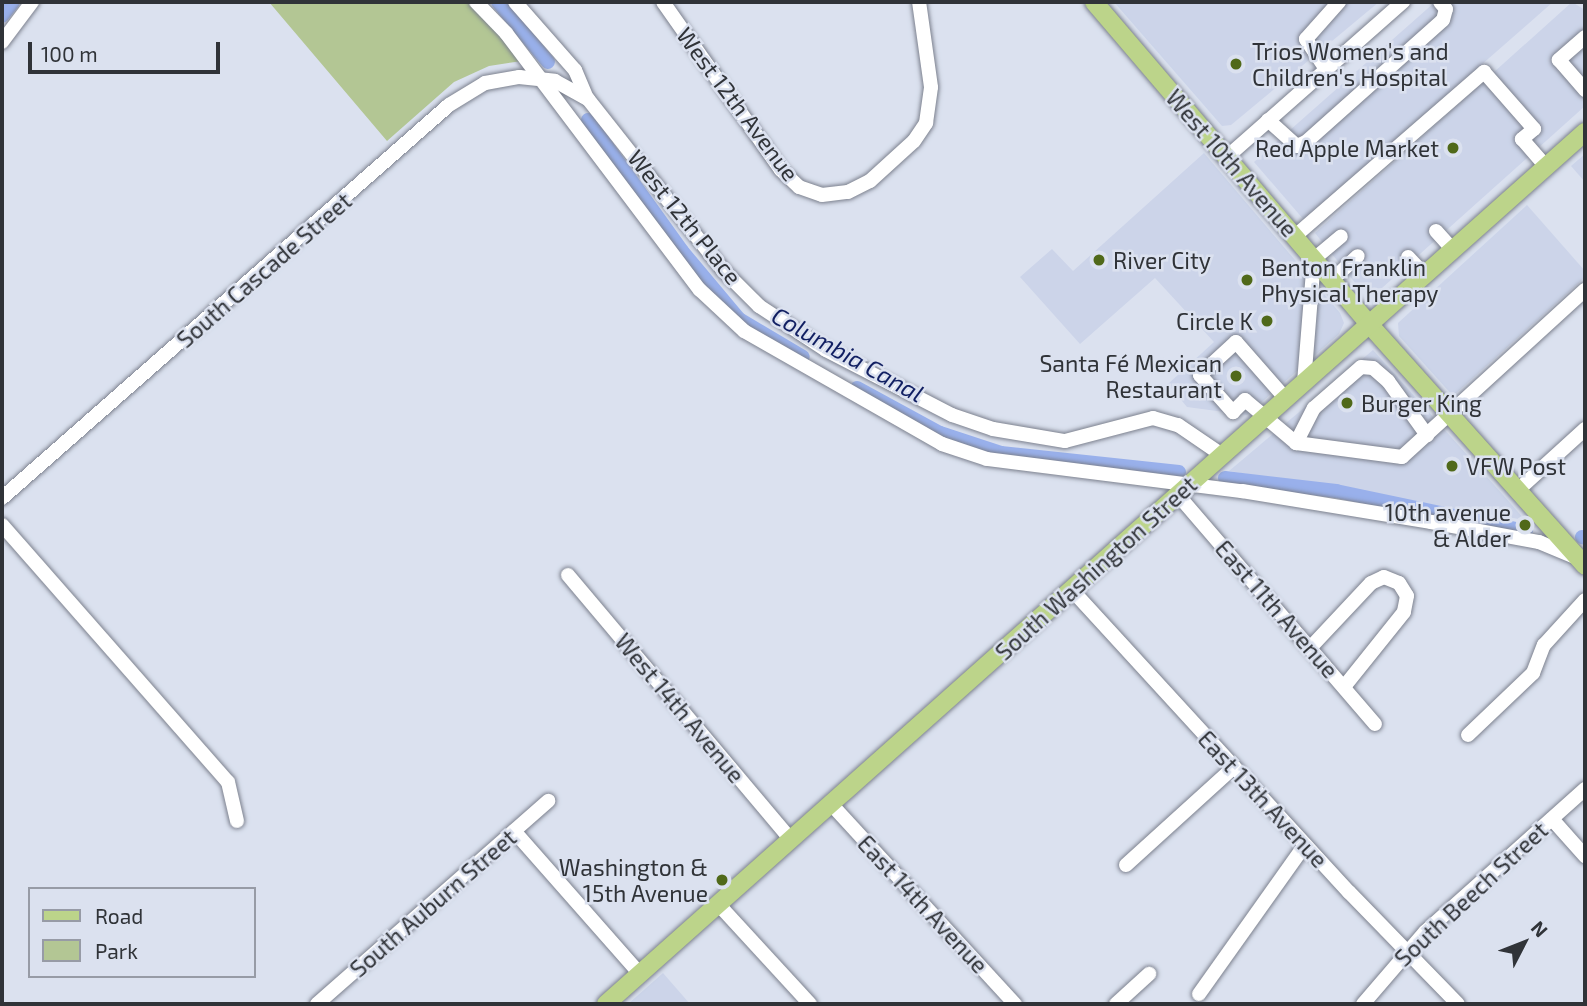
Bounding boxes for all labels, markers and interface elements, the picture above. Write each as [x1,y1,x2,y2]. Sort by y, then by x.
street label: West 12th Avenue [671,22,805,186]
scale bar [32,28,224,72]
place label: Trios Women's and Children's Hospital [1252,37,1449,91]
text: 100 m [41,41,98,66]
marker: Trios Women's and Children's Hospital [1226,54,1246,74]
street label: West 10th Avenue [1160,84,1304,242]
place label: Red Apple Market [1254,134,1439,162]
marker: Red Apple Market [1445,140,1461,156]
street label: West 12th Place [622,144,748,290]
street label: South Cascade Street [171,187,357,353]
place label: River City [1113,246,1211,274]
marker: River City [1091,252,1107,268]
place label: Benton Franklin Physical Therapy [1261,253,1440,307]
marker: Benton Franklin Physical Therapy [1239,272,1255,288]
water label: Columbia Canal [767,300,929,408]
place label: Circle K [1176,307,1253,335]
marker: Circle K [1259,313,1275,329]
place label: Santa Fé Mexican Restaurant [1039,349,1222,403]
marker: Santa Fé Mexican Restaurant [1228,368,1244,384]
place label: Burger King [1361,389,1482,417]
marker: Burger King [1339,395,1355,411]
place label: VFW Post [1466,452,1566,480]
marker: VFW Post [1444,458,1460,474]
street label: South Washington Street [990,470,1202,666]
place label: 10th avenue & Alder [1385,498,1511,552]
marker: 10th avenue & Alder [1517,517,1533,533]
street label: East 11th Avenue [1210,534,1344,684]
street label: West 14th Avenue [609,628,751,788]
street label: East 13th Avenue [1192,725,1334,873]
street label: South Beech Street [1389,816,1553,972]
street label: South Auburn Street [344,823,522,983]
street label: East 14th Avenue [852,829,994,979]
place label: Washington & 15th Avenue [559,853,708,907]
marker: Washington & 15th Avenue [714,872,730,888]
legend [28,887,256,978]
text: Road [95,903,143,928]
north arrow [1489,908,1559,978]
text: N [1527,916,1553,941]
text: Park [95,938,138,963]

